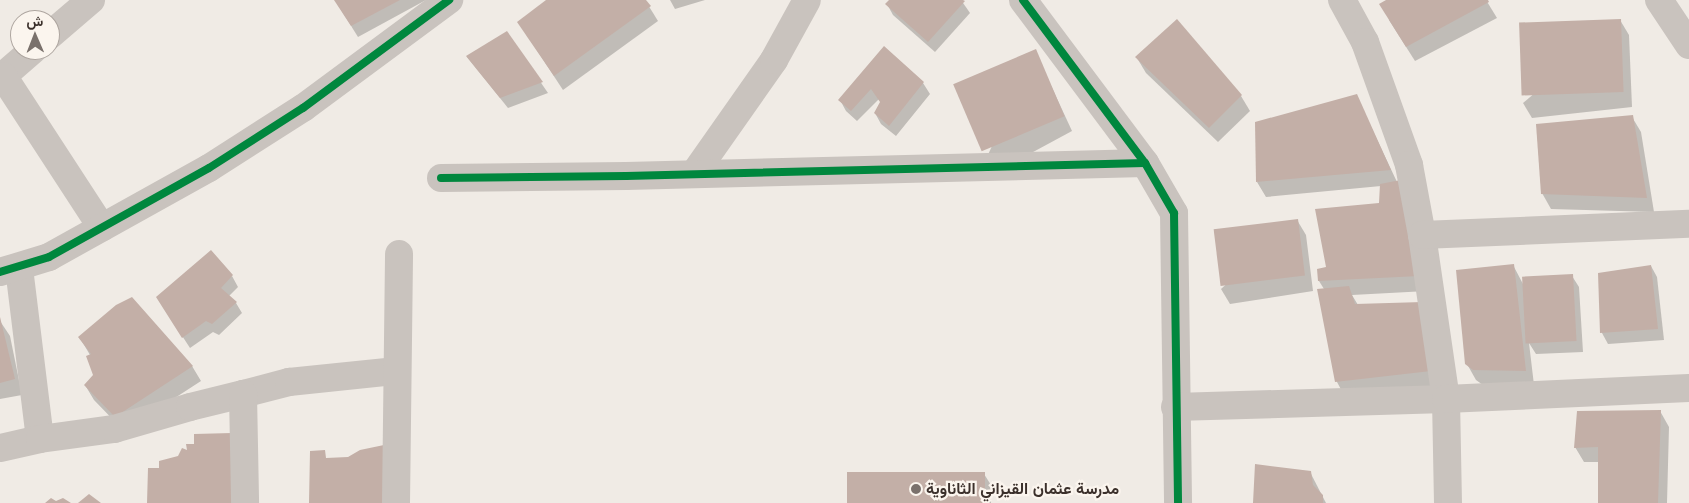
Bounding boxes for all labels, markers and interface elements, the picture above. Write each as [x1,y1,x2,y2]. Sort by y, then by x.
north arrow [10,10,60,60]
text: ش [26,12,43,30]
place label: مدرسة عثمان القيزاني الثاناوية [926,479,1119,499]
marker: مدرسة عثمان القيزاني الثاناوية [910,483,922,495]

